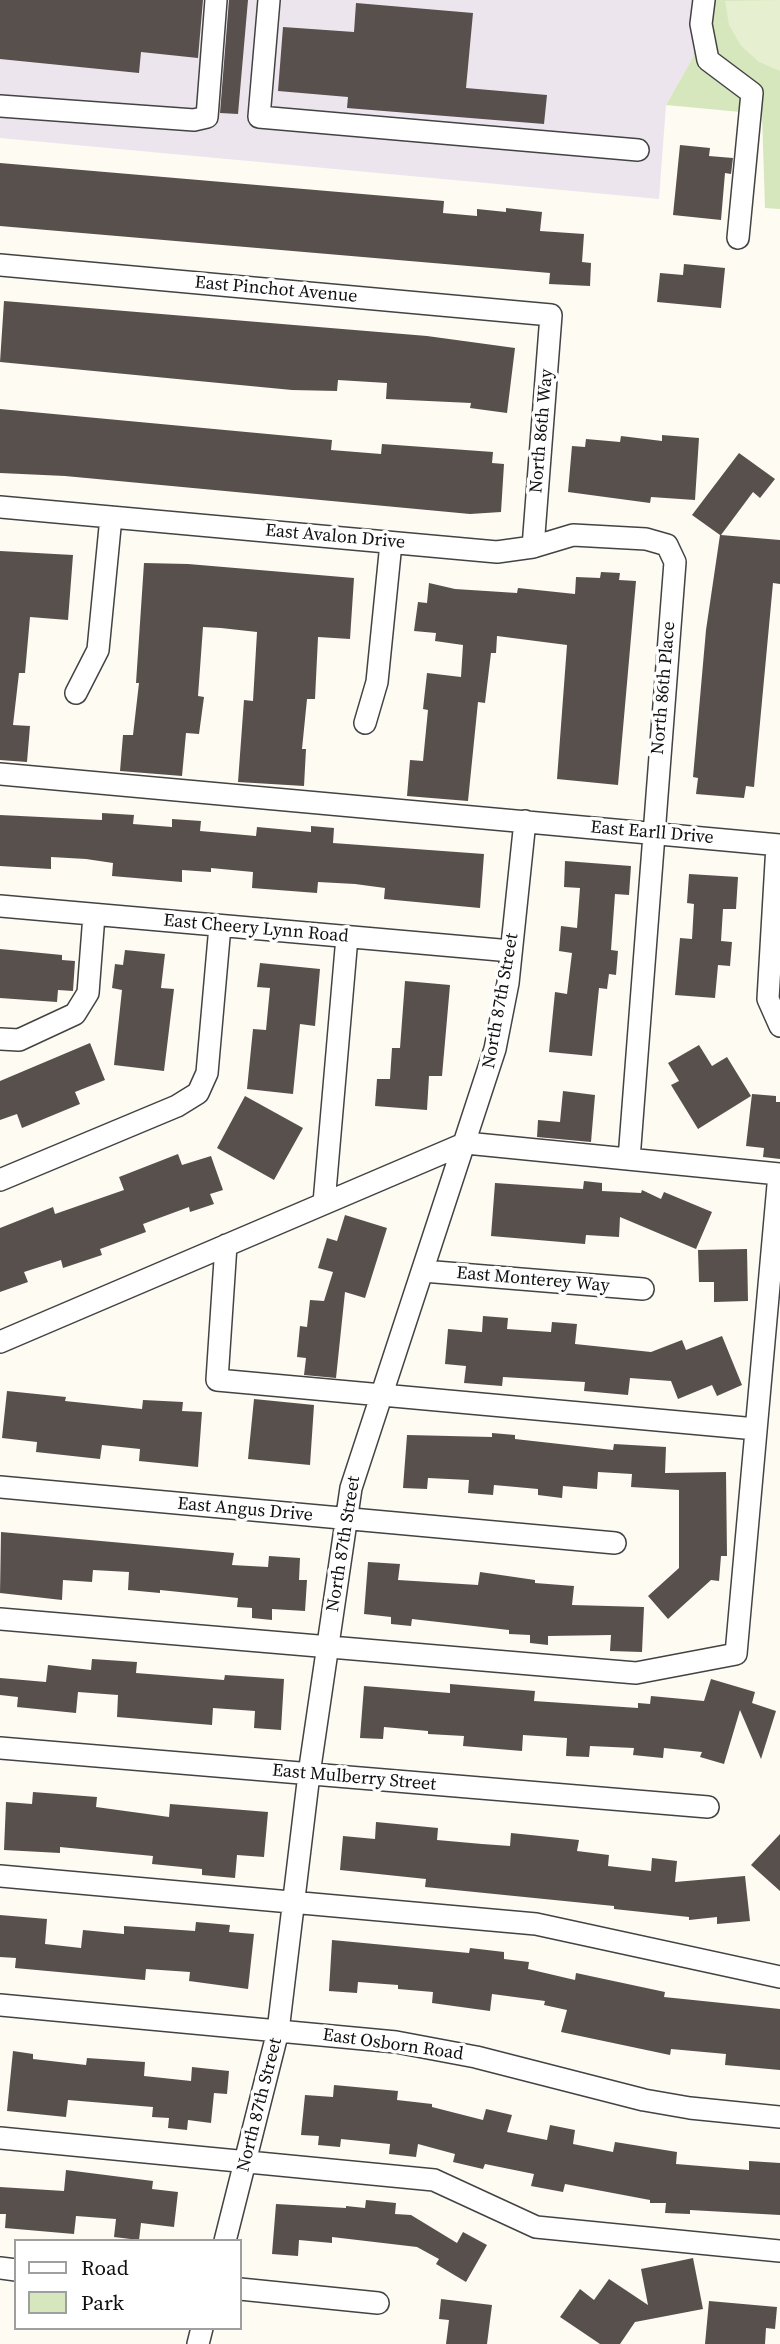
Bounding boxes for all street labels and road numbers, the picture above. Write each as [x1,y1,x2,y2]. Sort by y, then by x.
street label: East Pinchot Avenue [194,272,358,308]
street label: North 86th Way [526,368,558,494]
street label: East Avalon Drive [264,520,406,554]
street label: North 86th Place [647,621,681,755]
street label: East Earll Drive [590,817,714,849]
street label: East Cheery Lynn Road [163,910,349,948]
street label: North 87th Street [478,932,524,1070]
street label: East Monterey Way [456,1263,610,1297]
street label: North 87th Street [323,1475,365,1613]
street label: East Angus Drive [176,1493,314,1527]
street label: East Mulberry Street [271,1760,437,1796]
street label: East Osborn Road [321,2024,465,2066]
street label: North 87th Street [233,2036,287,2174]

